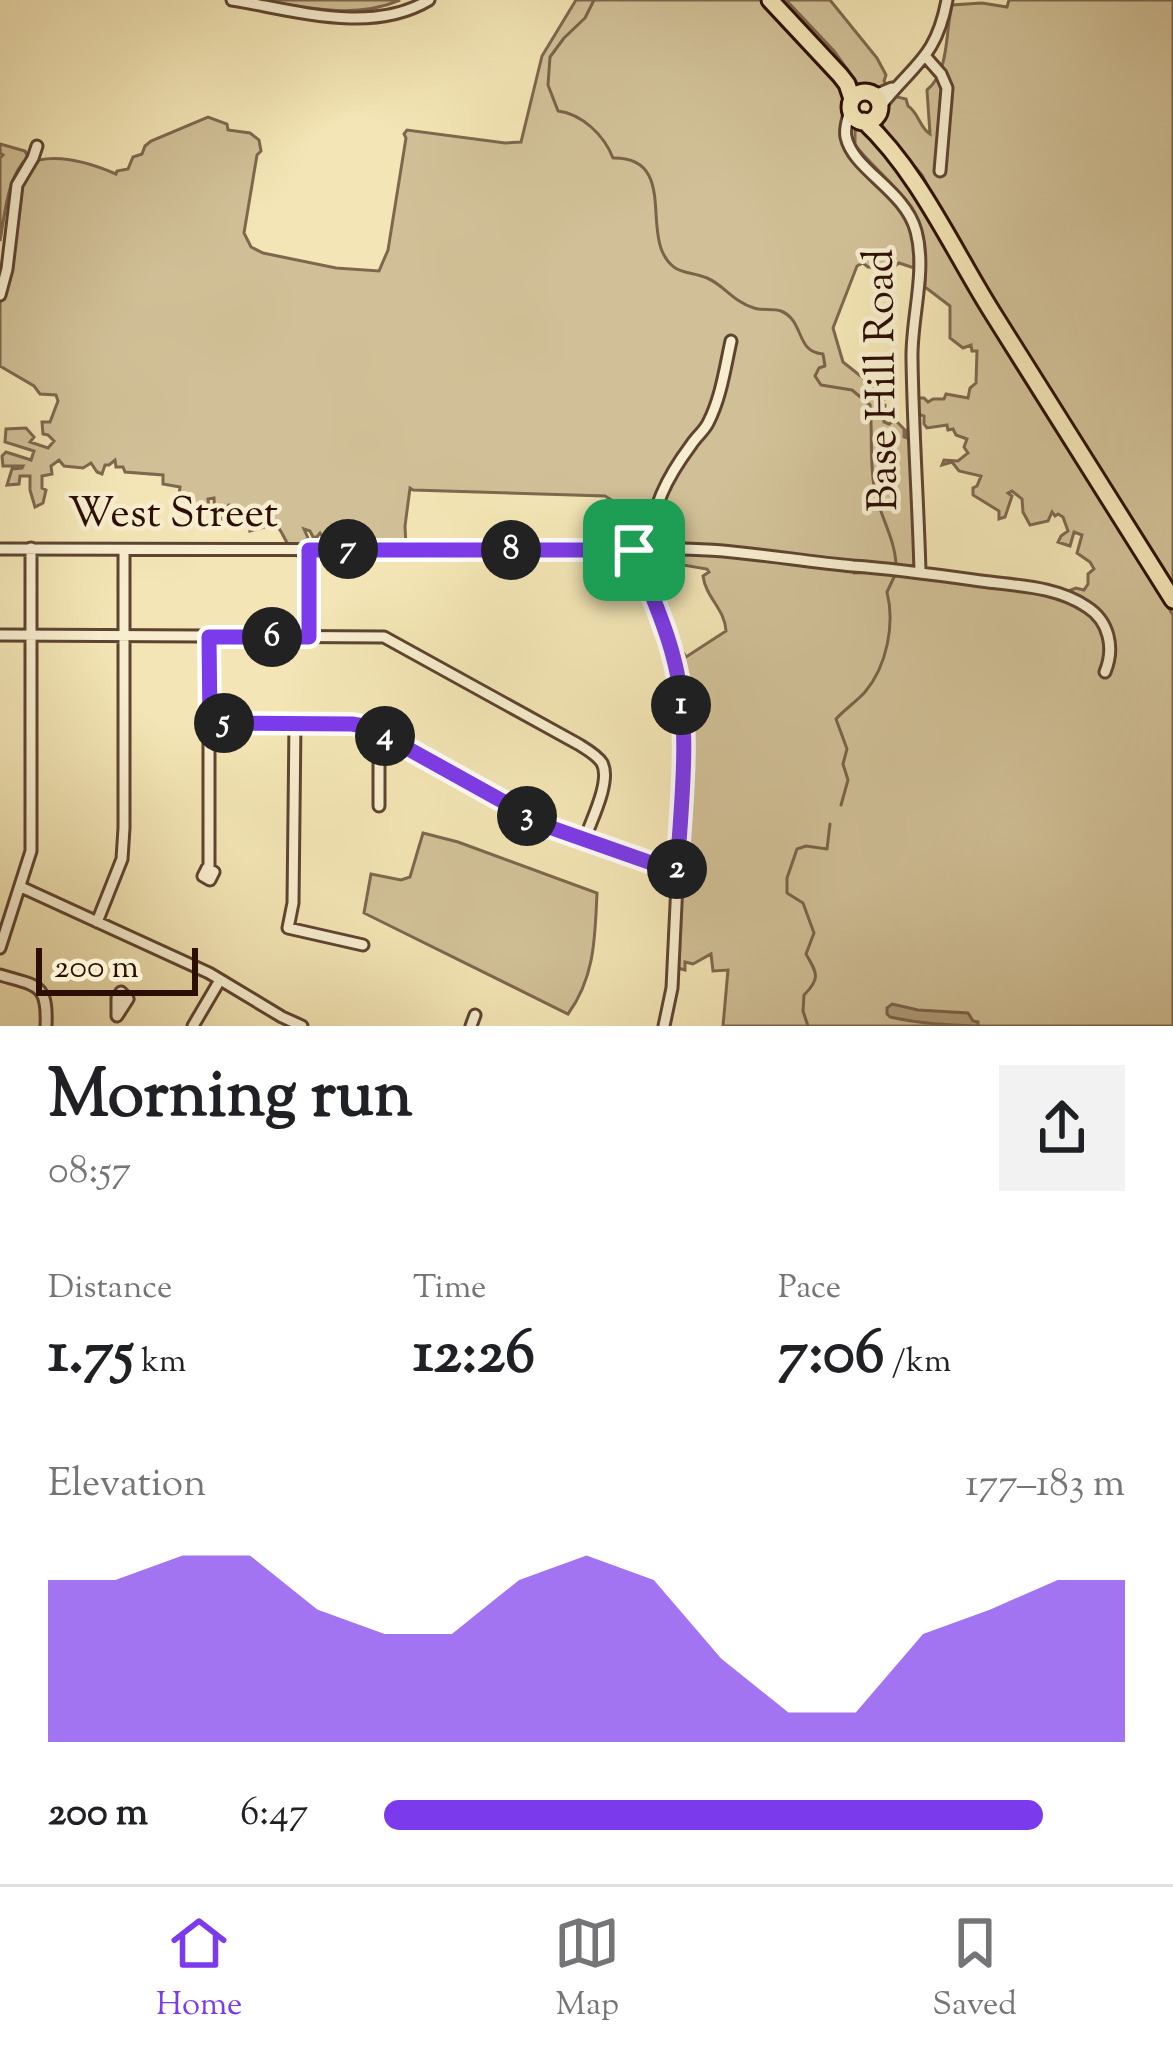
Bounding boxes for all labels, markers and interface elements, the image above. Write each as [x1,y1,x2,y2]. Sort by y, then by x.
street label: Base Hill Road [852,248,916,512]
street label: West Street [68,486,278,546]
pin [583,499,685,601]
icon: arrive [601,517,667,583]
pin: 7 [318,519,378,579]
pin: 8 [481,520,541,580]
text: 7 [340,525,356,573]
text: 8 [503,526,519,574]
pin: 6 [242,607,302,667]
text: 6 [264,613,280,661]
pin: 1 [651,675,711,735]
text: 1 [675,681,687,729]
pin: 5 [194,693,254,753]
text: 5 [218,699,230,747]
pin: 4 [355,706,415,766]
text: 4 [377,712,393,760]
pin: 3 [497,786,557,846]
text: 3 [520,792,534,840]
pin: 2 [647,839,707,899]
text: 2 [669,845,685,893]
scale bar [36,942,198,995]
text: 200 m [54,945,139,993]
text: Morning run [48,1052,413,1147]
button: share [999,1065,1125,1191]
text: 08:57 [48,1145,131,1201]
text: Distance [48,1265,172,1313]
text: Time [413,1265,486,1313]
text: Pace [778,1265,841,1313]
text: 1.75 [48,1313,134,1400]
text: 12:26 [413,1313,535,1400]
text: 7:06 [778,1313,885,1400]
text: km [134,1339,186,1387]
text: /km [885,1339,951,1387]
text: Elevation [48,1458,206,1514]
text: 177–183 m [965,1458,1125,1514]
text: 200 m [48,1787,148,1843]
text: 6:47 [240,1787,308,1843]
tab: Home [156,1910,242,2030]
tab: Map [554,1910,620,2030]
tab: Saved [932,1910,1017,2030]

